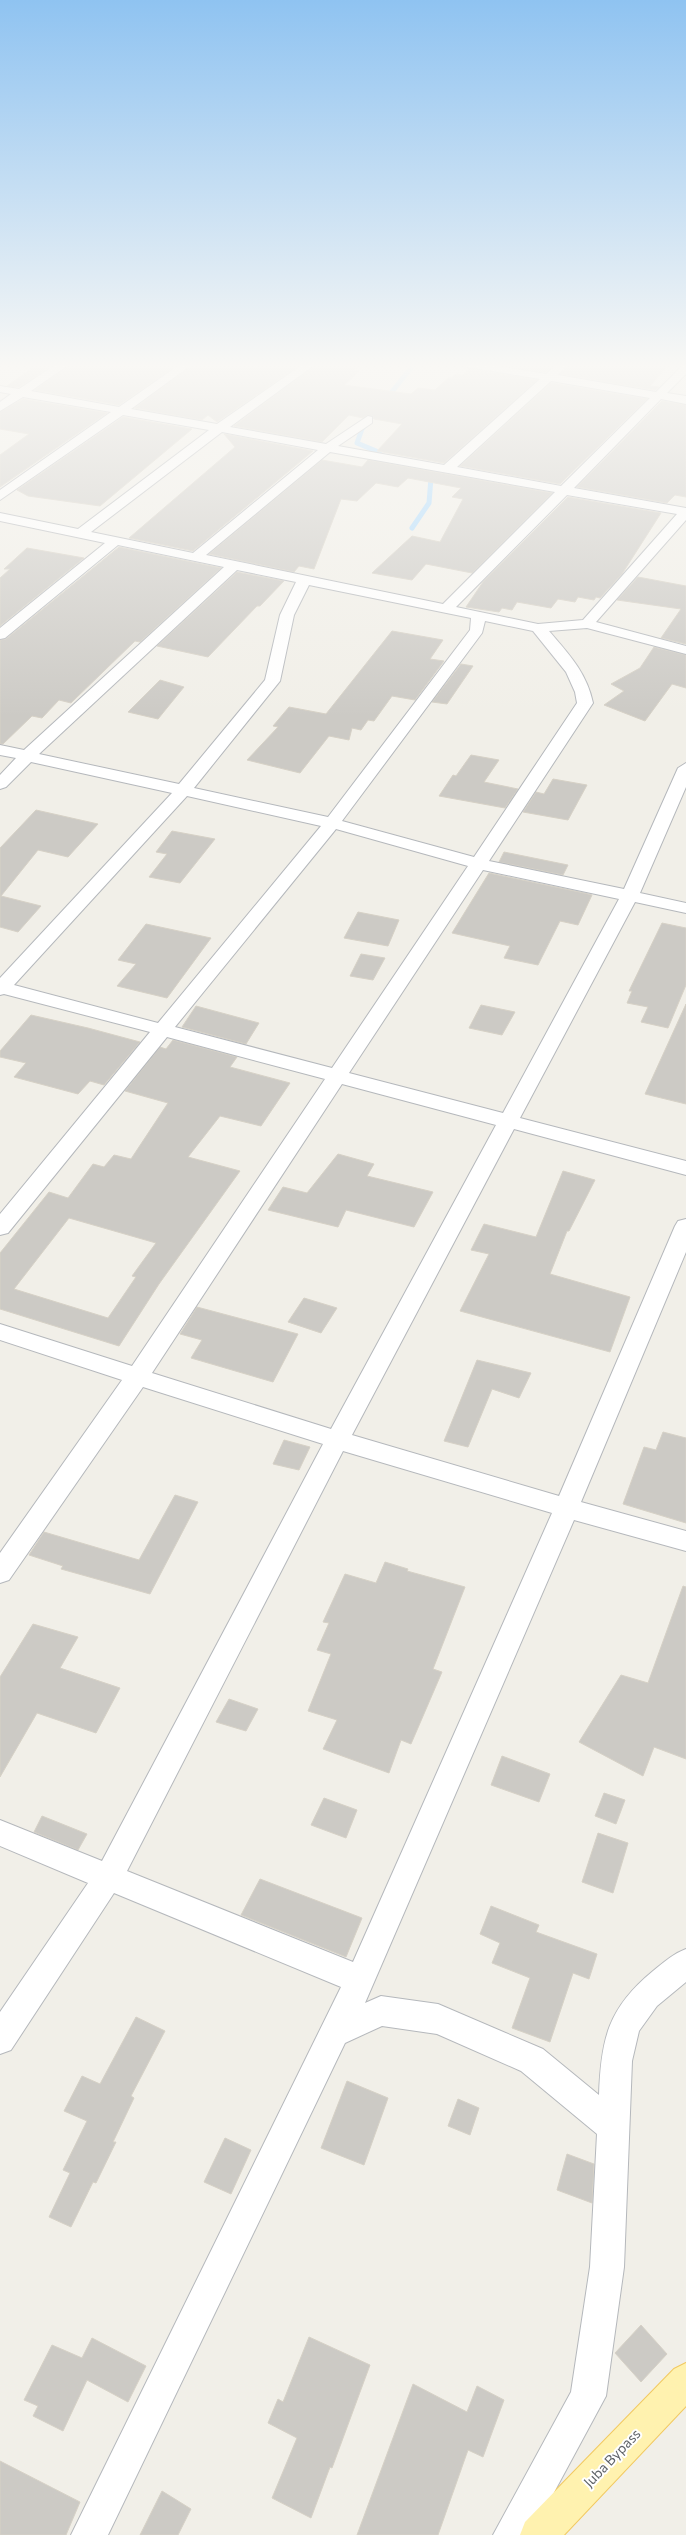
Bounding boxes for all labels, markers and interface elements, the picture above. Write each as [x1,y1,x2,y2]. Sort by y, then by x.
street label: Juba Bypass [580,2425,644,2490]

